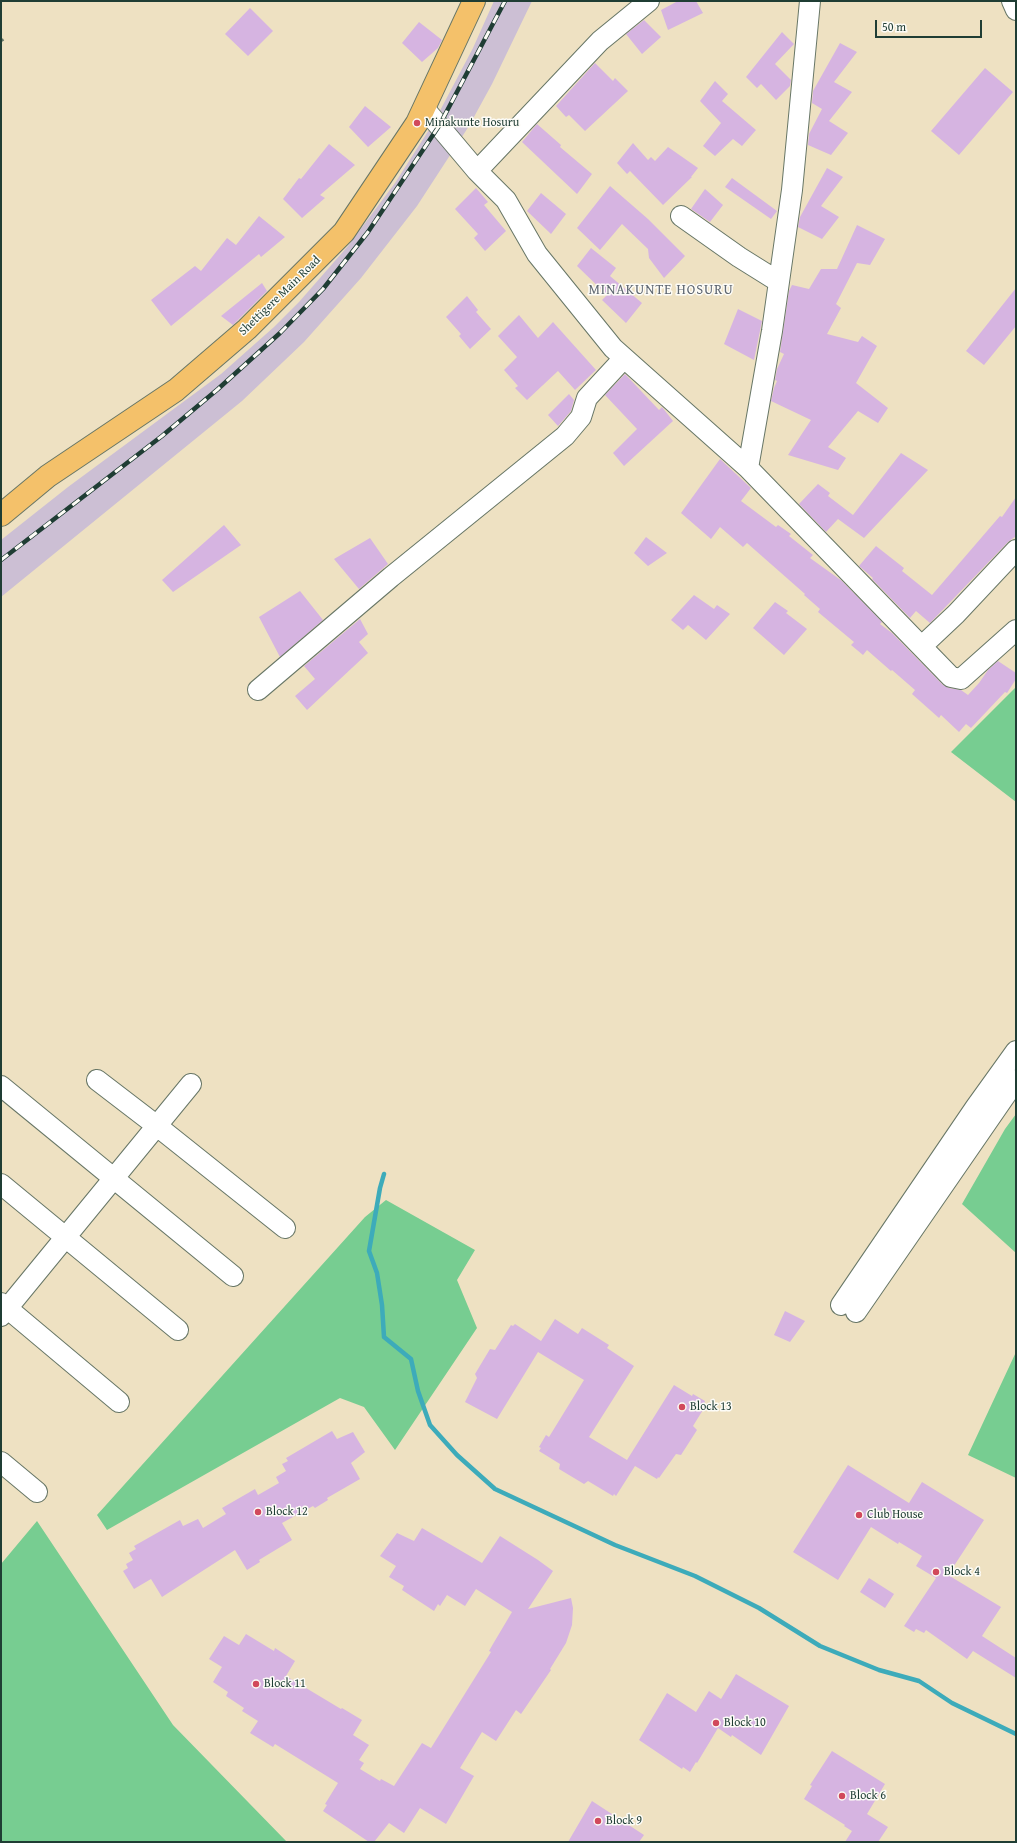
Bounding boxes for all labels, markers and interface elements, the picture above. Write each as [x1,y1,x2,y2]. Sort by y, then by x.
scale bar [877,12,984,38]
text: 50 m [882,18,906,35]
place label: Minakunte Hosuru [425,116,519,130]
marker: Minakunte Hosuru [412,118,422,128]
street label: Shettigere Main Road [236,253,324,339]
district label: MINAKUNTE HOSURU [588,282,734,298]
place label: Block 13 [690,1400,732,1414]
marker: Block 13 [677,1402,687,1412]
place label: Block 12 [266,1505,308,1519]
marker: Block 12 [253,1507,263,1517]
place label: Club House [867,1508,923,1522]
marker: Club House [854,1510,864,1520]
place label: Block 4 [944,1565,980,1579]
marker: Block 4 [931,1567,941,1577]
place label: Block 11 [264,1677,306,1691]
marker: Block 11 [251,1679,261,1689]
place label: Block 10 [724,1716,766,1730]
marker: Block 10 [711,1718,721,1728]
place label: Block 6 [850,1789,886,1803]
marker: Block 6 [837,1791,847,1801]
place label: Block 9 [606,1814,642,1828]
marker: Block 9 [593,1816,603,1826]

